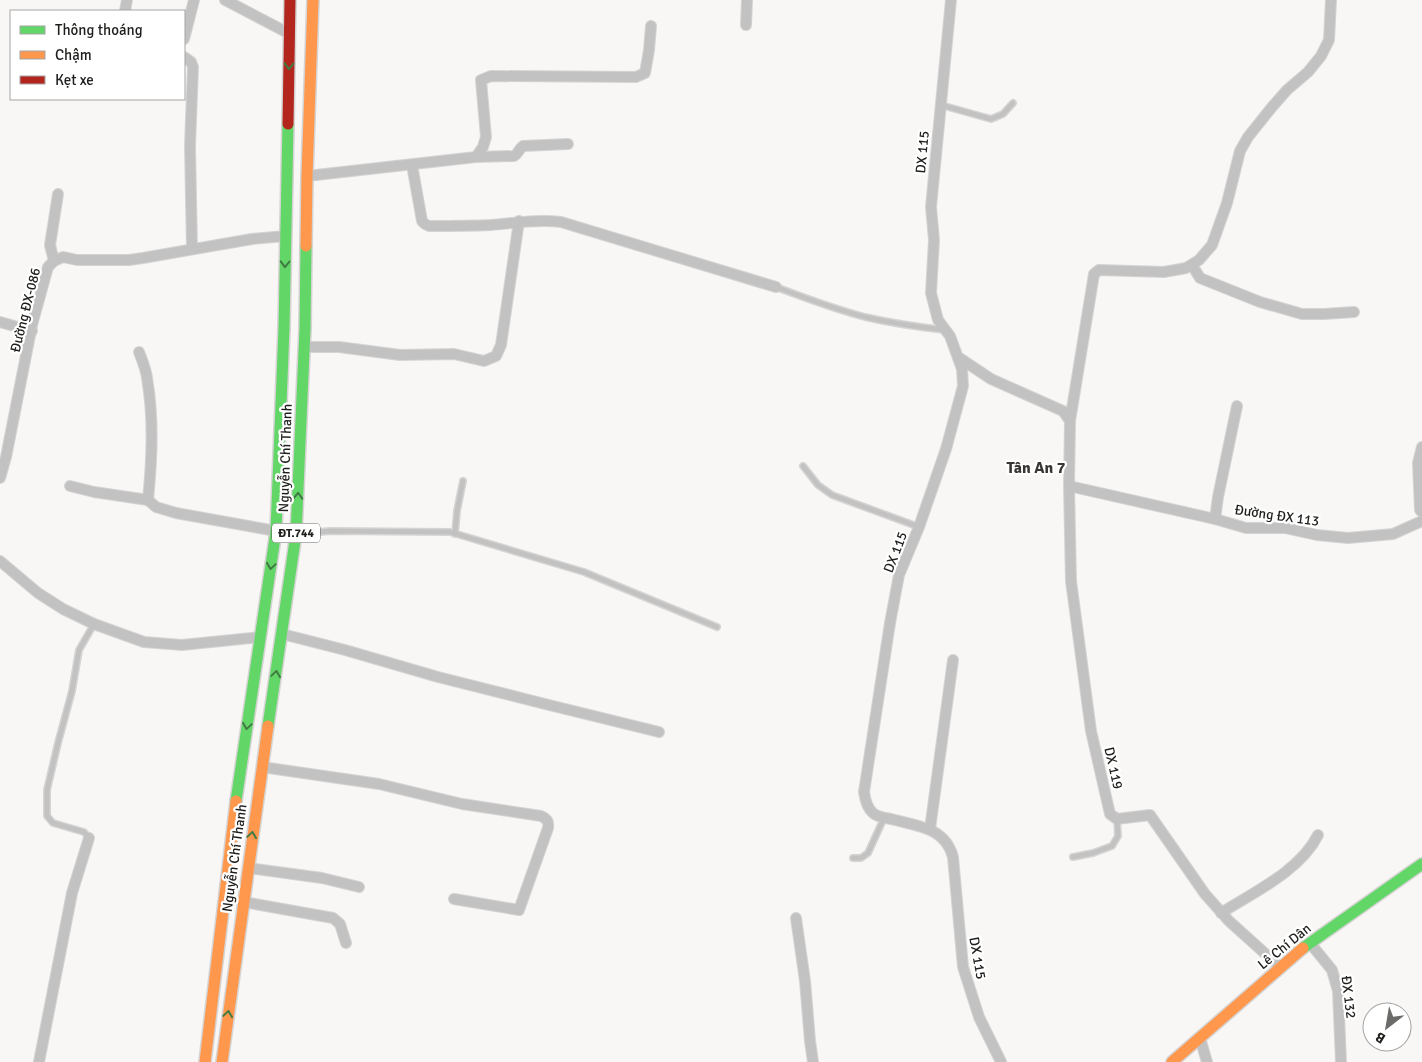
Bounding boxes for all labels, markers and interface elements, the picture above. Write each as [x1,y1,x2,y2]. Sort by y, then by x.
legend [10,10,185,100]
text: Thông thoáng [55,21,143,39]
text: Chậm [55,46,92,64]
one-way arrow [284,62,294,70]
text: Kẹt xe [55,71,94,89]
street label: DX 115 [912,130,933,174]
one-way arrow [280,260,290,268]
street label: Đường ĐX-086 [7,266,44,354]
street label: Nguyễn Chí Thanh [275,404,296,513]
district label: Tân An 7 [1007,458,1066,478]
one-way arrow [293,492,303,500]
street label: Đường ĐX 113 [1233,501,1320,530]
road number: ĐT.744 [272,524,320,542]
street label: DX 115 [880,529,911,575]
one-way arrow [266,561,276,570]
one-way arrow [270,670,280,679]
one-way arrow [242,722,252,731]
street label: DX 119 [1100,745,1127,791]
street label: Nguyễn Chí Thanh [219,803,250,913]
one-way arrow [247,831,257,840]
street label: Lê Chí Dân [1254,920,1314,973]
street label: DX 115 [965,936,990,981]
street label: ĐX 132 [1337,975,1360,1019]
north arrow [1362,1002,1412,1052]
one-way arrow [222,1009,233,1017]
text: B [1372,1028,1389,1047]

